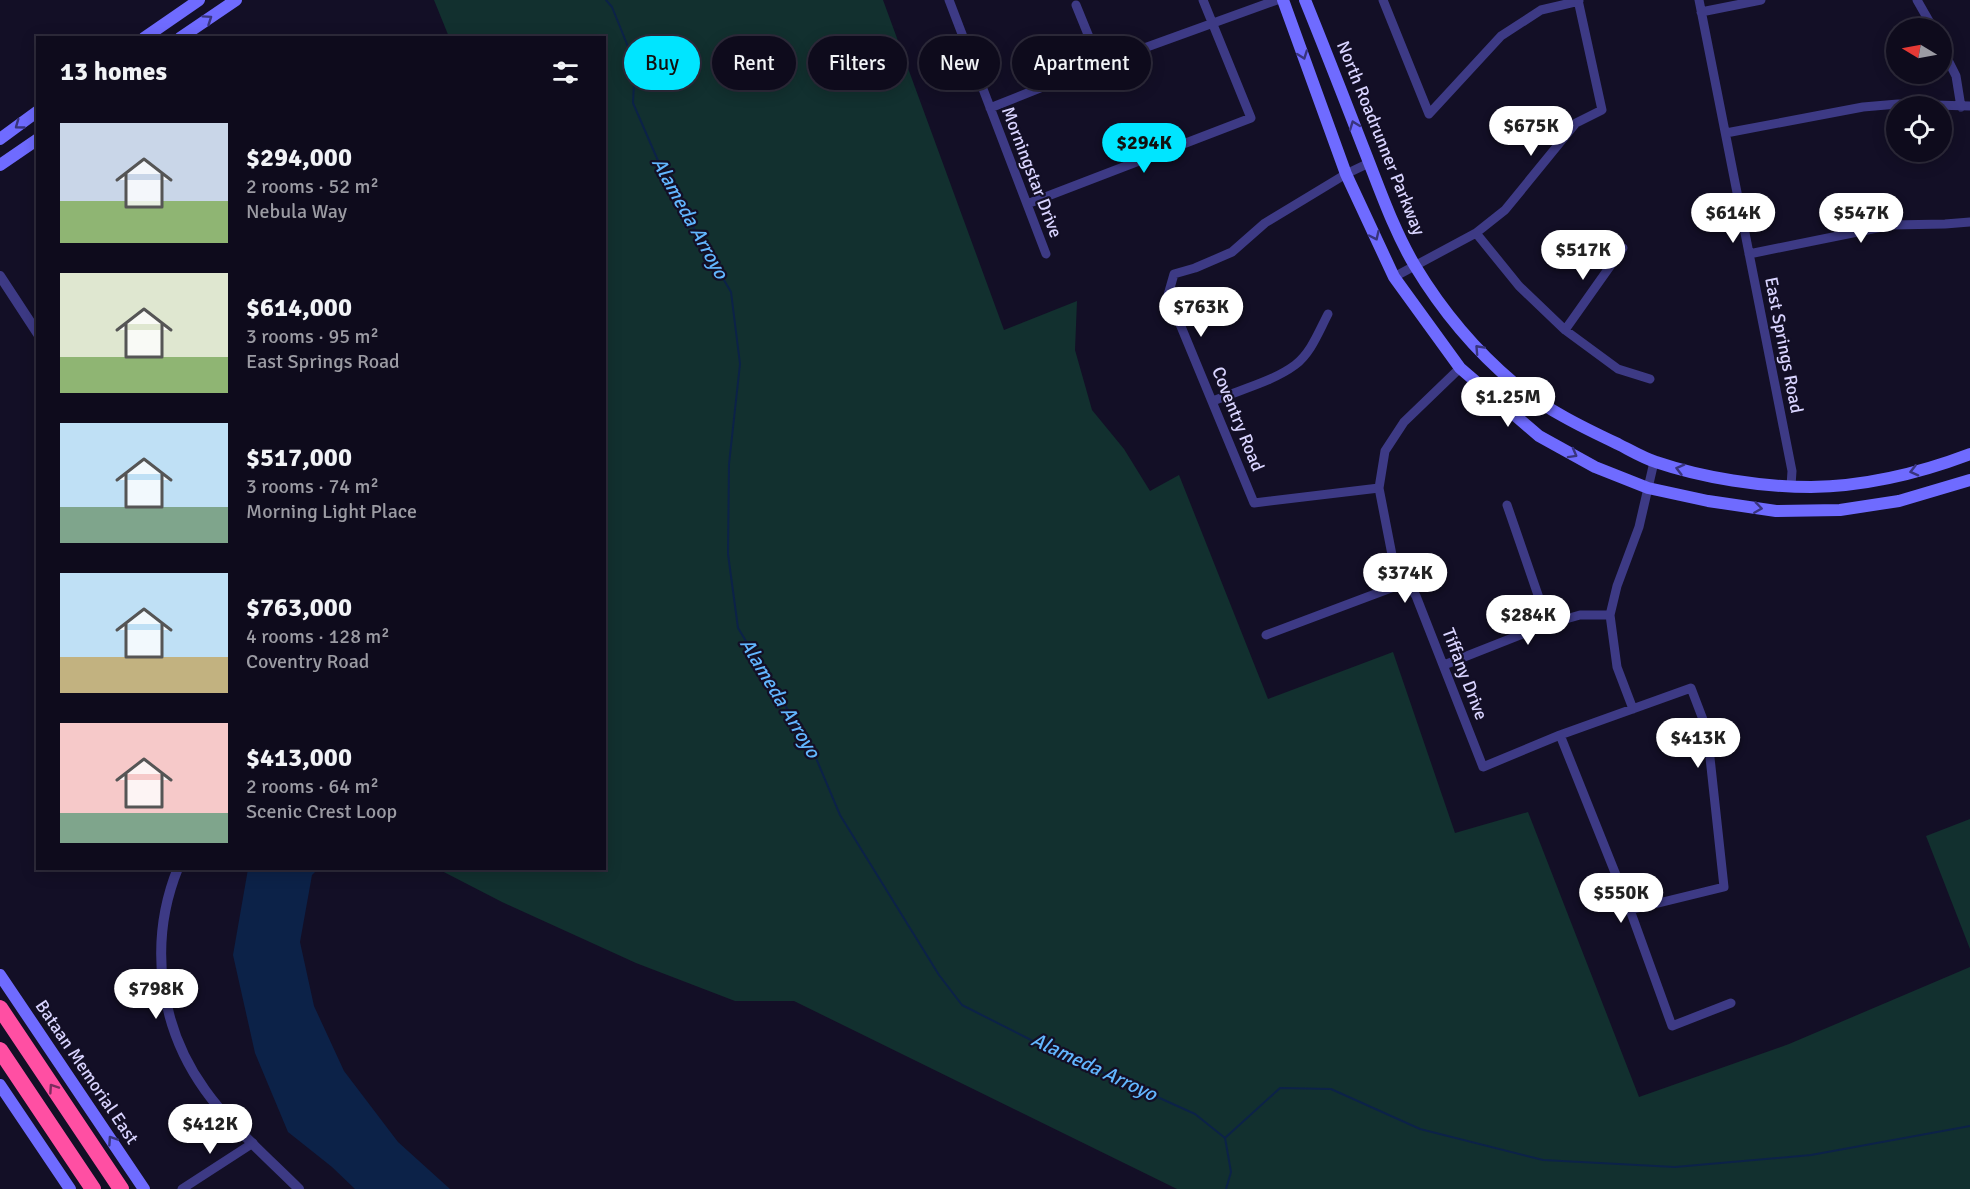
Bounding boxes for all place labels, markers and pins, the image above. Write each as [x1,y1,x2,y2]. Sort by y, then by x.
pin: $675K [1489,106,1573,157]
pin: $294K [1102,123,1186,174]
pin: $614K [1691,193,1775,244]
pin: $547K [1819,193,1903,244]
pin: $517K [1541,230,1625,281]
pin: $763K [1159,287,1243,338]
pin: $1.25M [1459,377,1557,428]
pin: $374K [1363,553,1447,604]
pin: $284K [1486,595,1570,646]
pin: $413K [1656,718,1740,769]
pin: $550K [1579,873,1663,924]
pin: $798K [114,969,198,1020]
pin: $412K [168,1104,252,1155]

